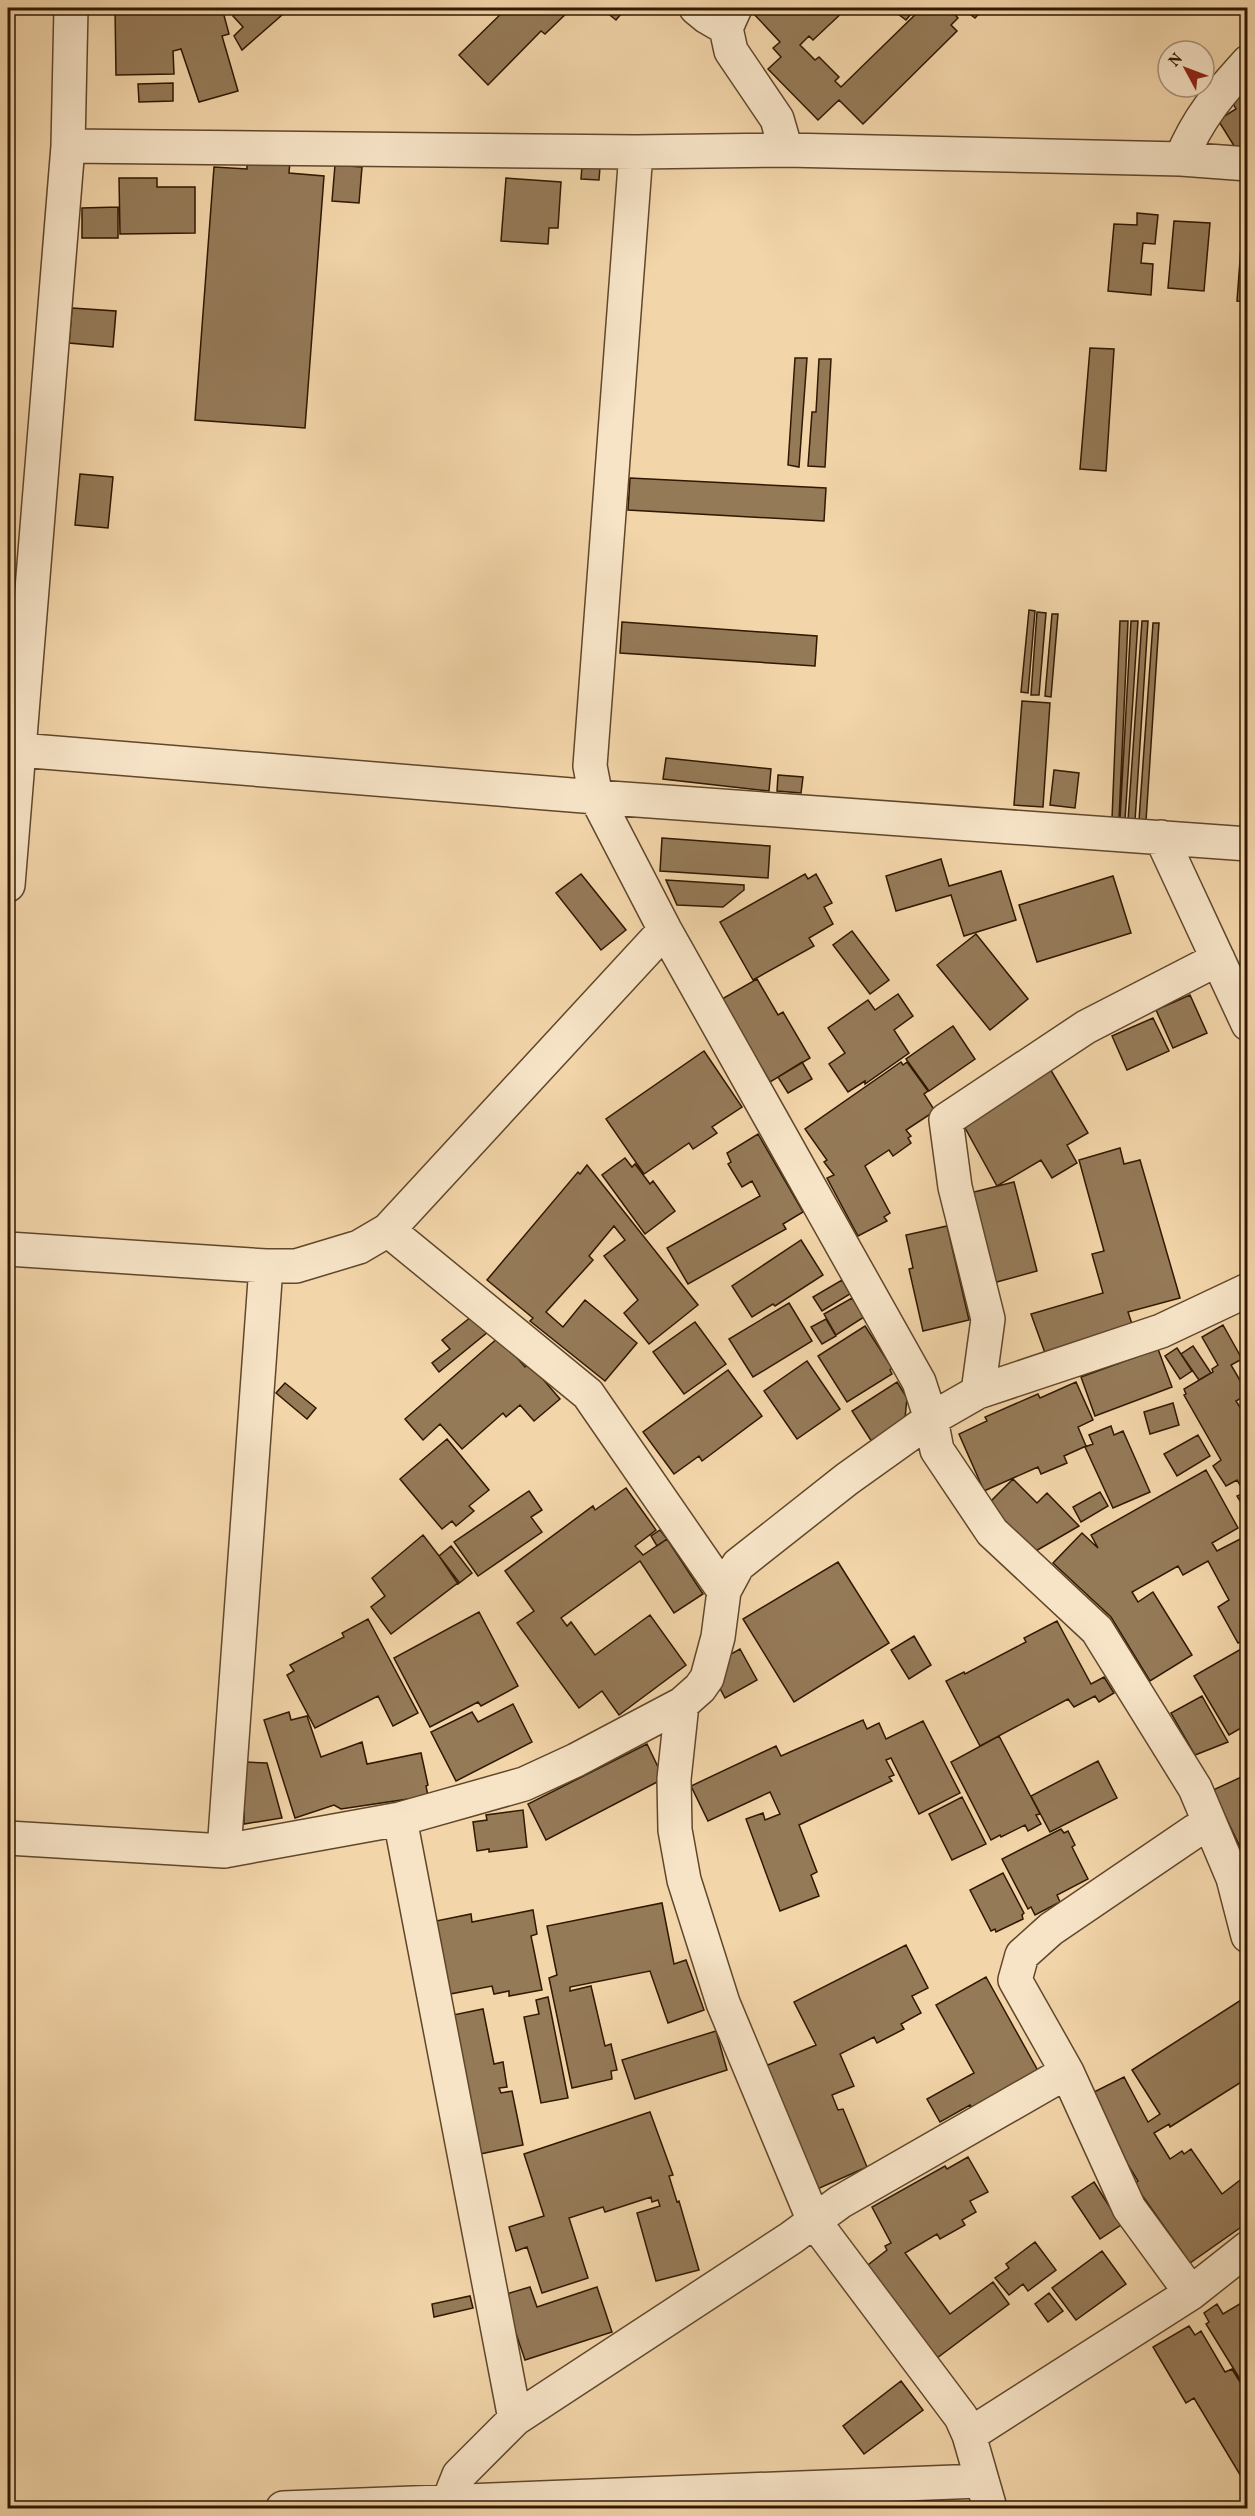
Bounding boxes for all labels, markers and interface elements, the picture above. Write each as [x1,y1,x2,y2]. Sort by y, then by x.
north arrow [1156,39,1216,99]
text: N [1164,49,1189,72]

